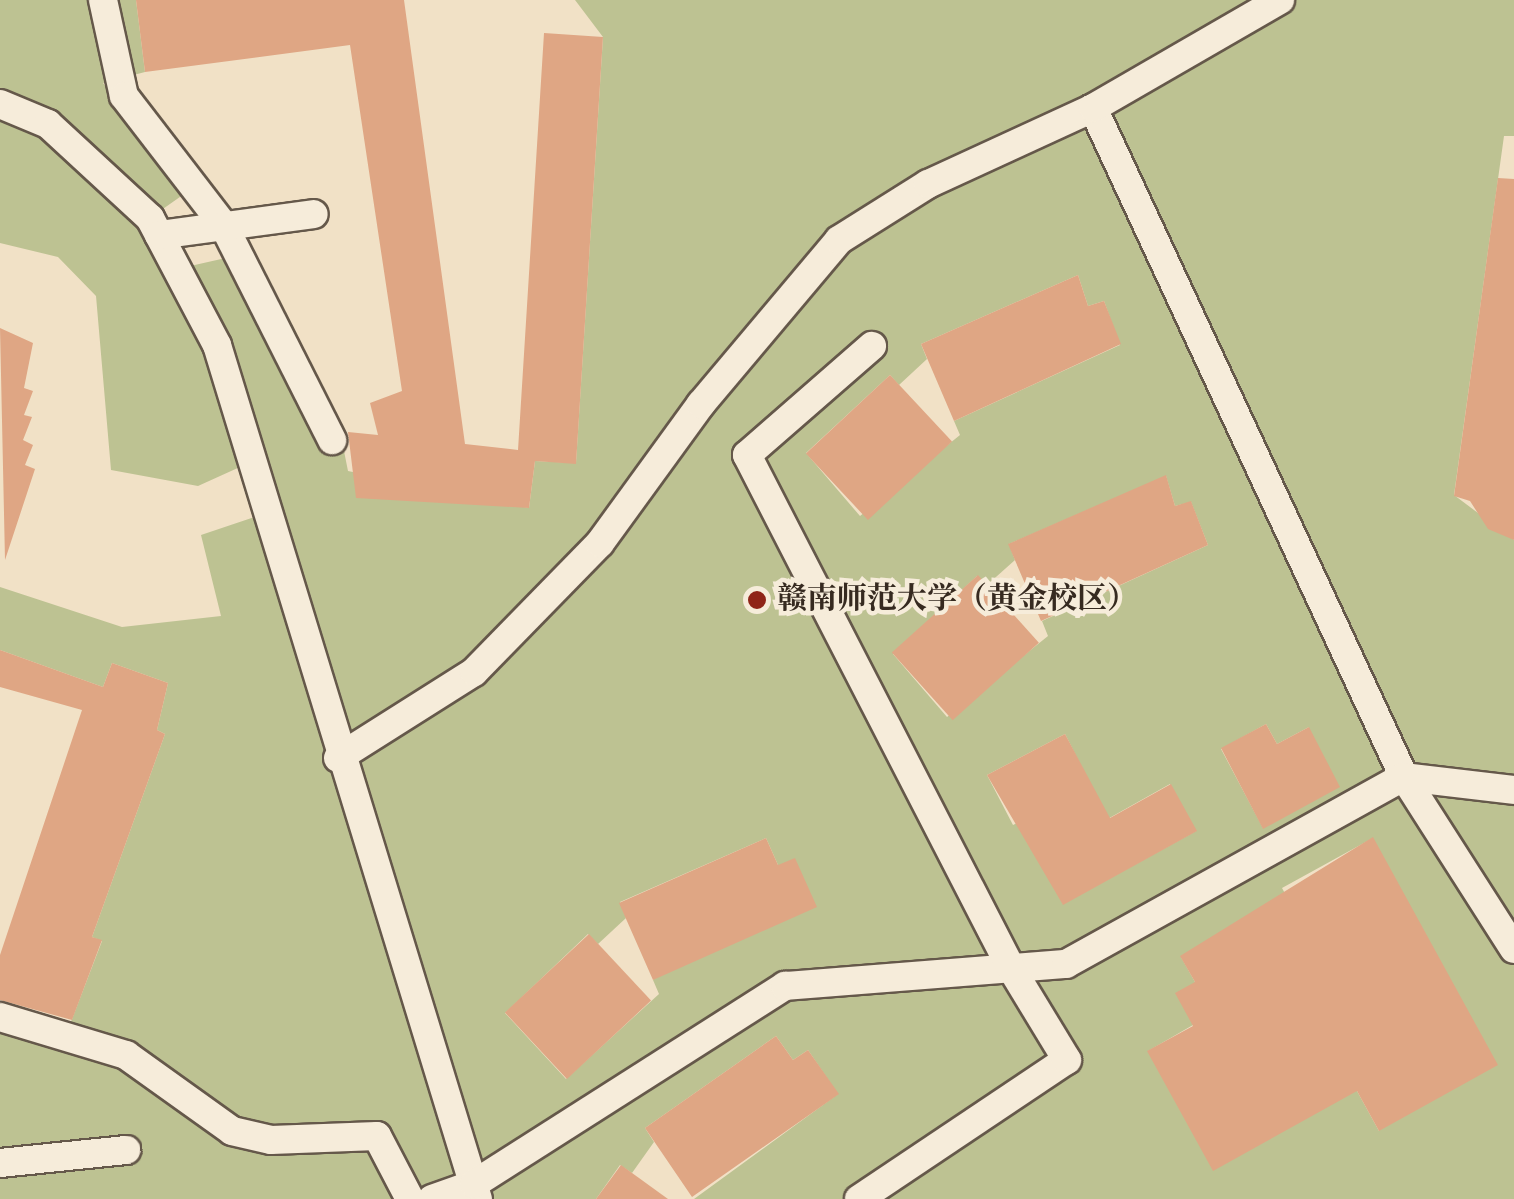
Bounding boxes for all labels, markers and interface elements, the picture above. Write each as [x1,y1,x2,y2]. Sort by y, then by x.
place label: 赣南师范大学（黄金校区） [777,582,1137,618]
marker: 赣南师范大学（黄金校区） [746,589,768,611]

